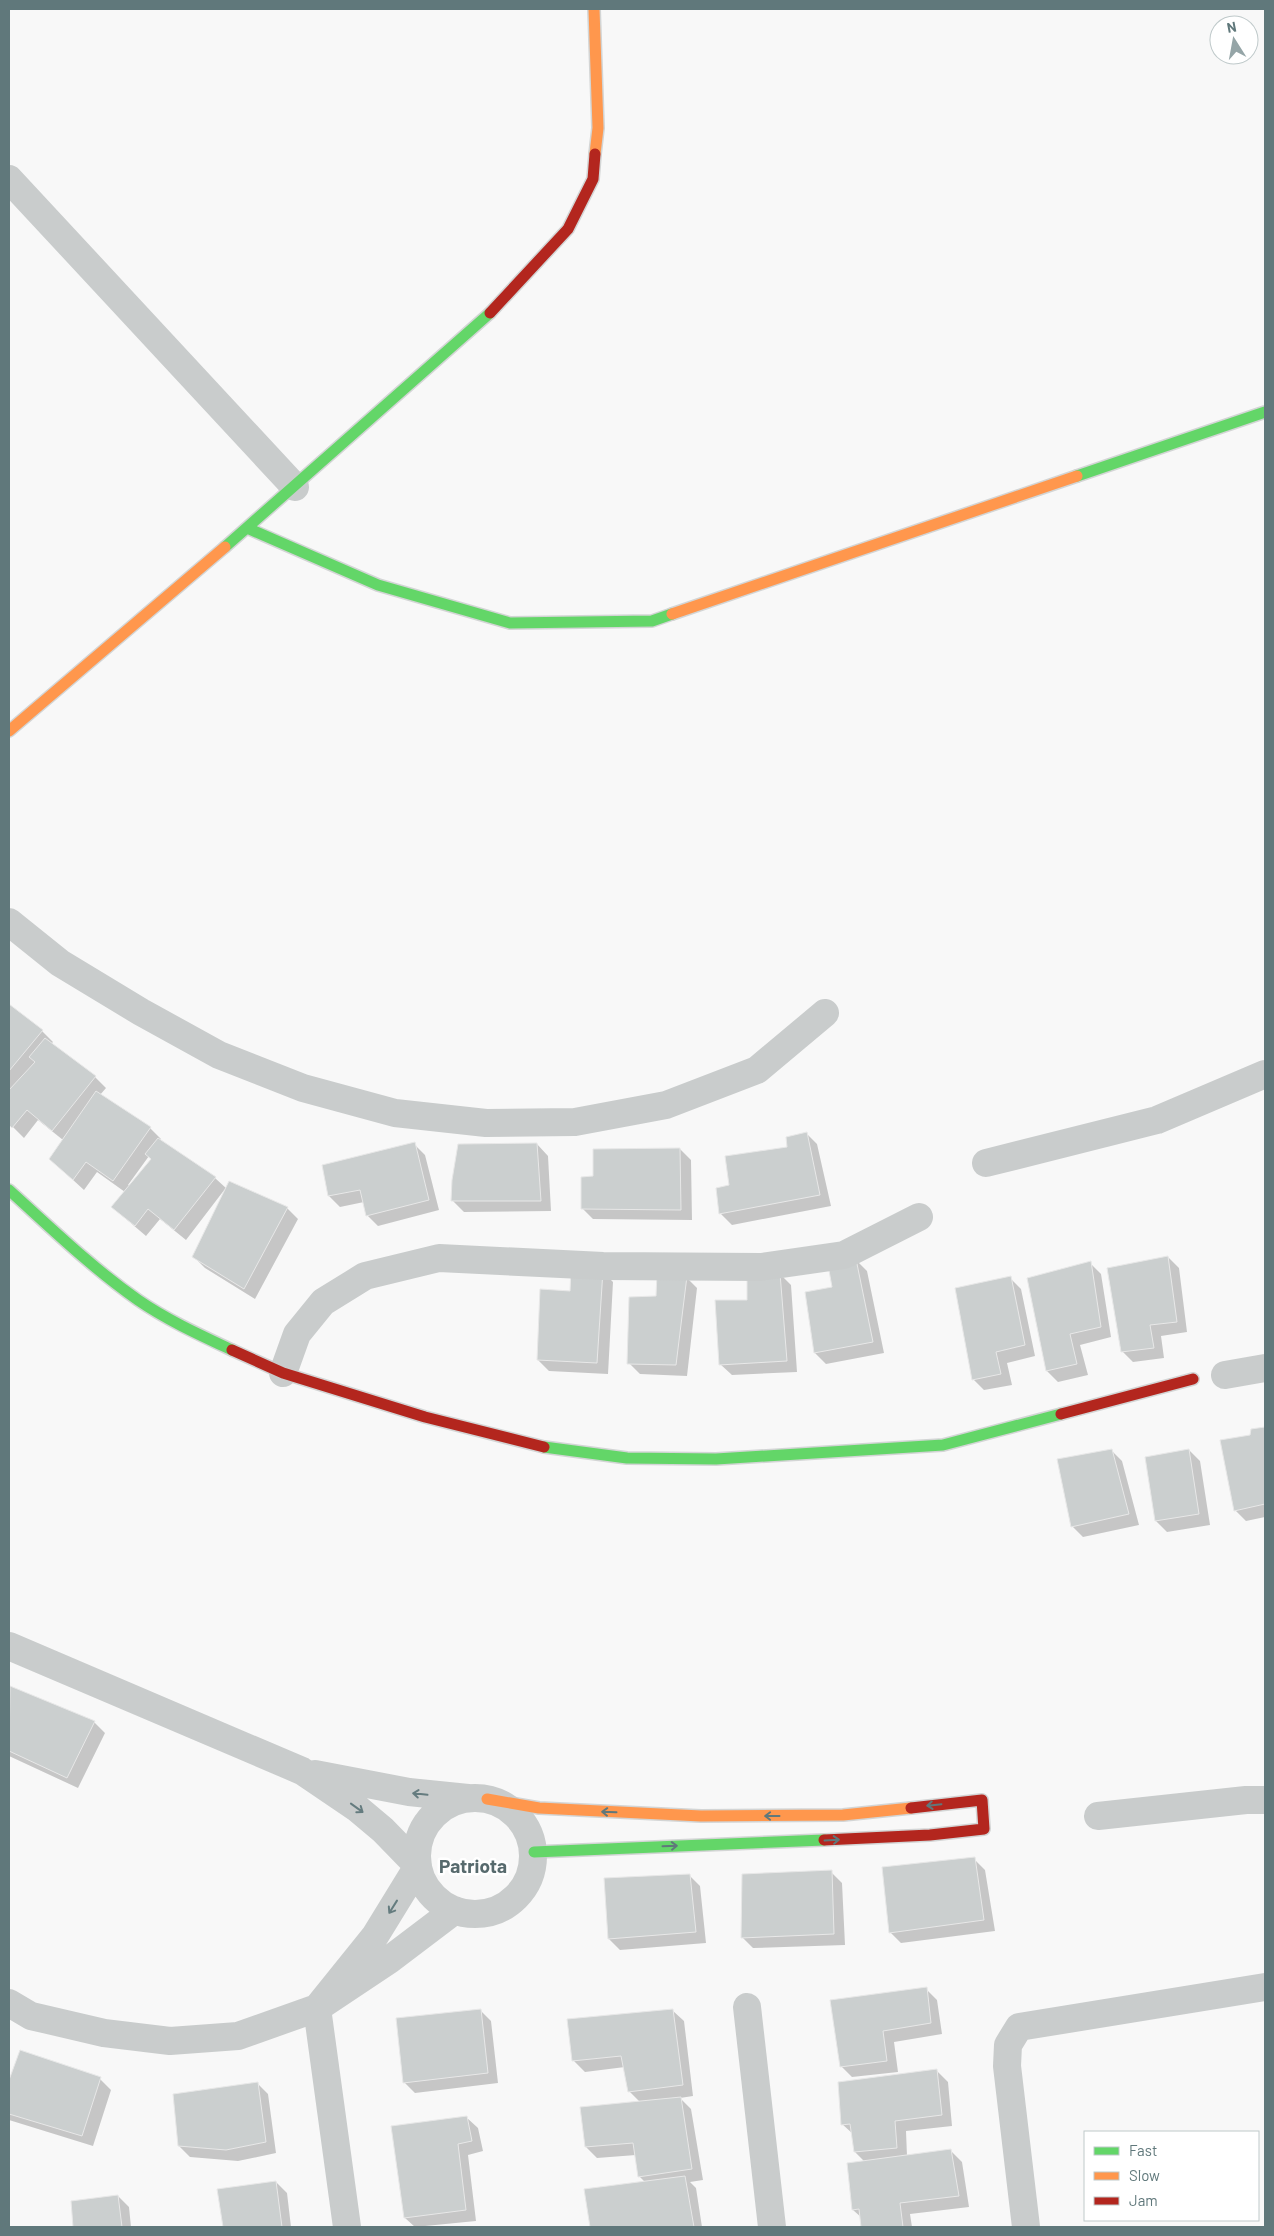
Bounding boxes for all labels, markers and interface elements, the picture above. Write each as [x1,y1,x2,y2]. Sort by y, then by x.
north arrow [1209,15,1259,65]
text: N [1225,18,1238,36]
one-way arrow [412,1789,428,1798]
one-way arrow [926,1801,942,1810]
one-way arrow [350,1803,364,1813]
one-way arrow [602,1807,618,1817]
one-way arrow [764,1811,780,1820]
one-way arrow [824,1836,840,1845]
one-way arrow [661,1841,677,1850]
district label: Patriota [439,1854,507,1877]
one-way arrow [387,1900,397,1914]
legend [1084,2131,1259,2221]
text: Fast [1129,2141,1157,2159]
text: Slow [1129,2166,1160,2184]
text: Jam [1129,2191,1158,2209]

